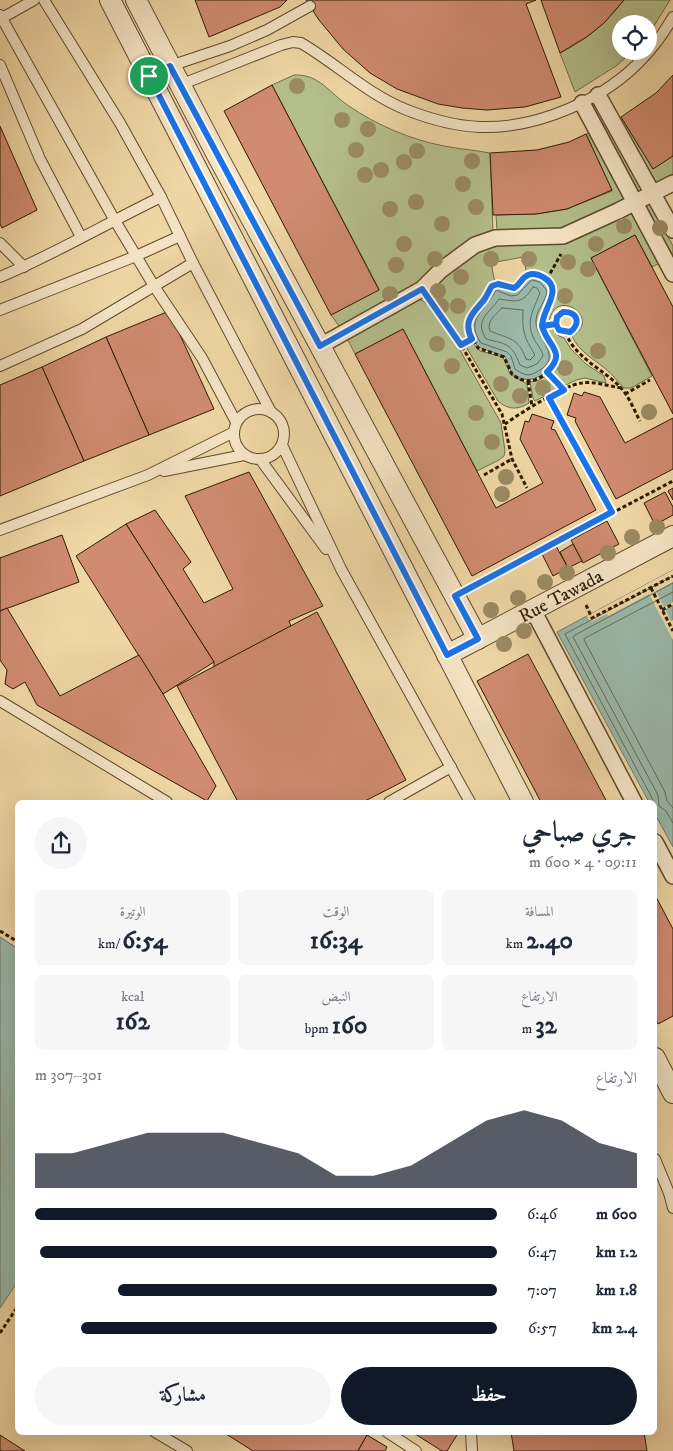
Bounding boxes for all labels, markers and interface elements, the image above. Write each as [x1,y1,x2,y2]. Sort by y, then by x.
map controls [612,15,657,60]
button: locate [612,15,657,60]
pin [128,55,170,97]
icon: arrive [135,62,163,90]
street label: Rue Tawada [515,565,607,628]
text: جري صباحي [522,815,637,850]
button: share [35,817,87,869]
text: 09:11 · 4 × 600 m [529,852,637,872]
text: الوتيرة [120,903,146,921]
text: الوقت [323,903,349,921]
text: المسافة [525,903,554,921]
text: 6:54 [122,925,167,956]
text: 16:34 [310,925,362,956]
text: 2.40 [526,925,573,956]
text: /km [98,935,122,953]
text: km [506,935,526,953]
text: kcal [121,988,144,1006]
text: النبض [322,988,350,1006]
text: الارتفاع [521,988,558,1006]
text: 162 [115,1006,150,1037]
text: 160 [332,1010,367,1041]
text: 32 [535,1010,557,1041]
text: bpm [305,1020,332,1038]
text: m [522,1020,535,1038]
text: 301–307 m [35,1065,102,1085]
text: الارتفاع [595,1068,637,1088]
text: 6:46 [527,1204,557,1224]
text: 600 m [596,1204,637,1224]
text: 6:47 [527,1242,557,1262]
text: 1.2 km [596,1242,637,1262]
text: 7:07 [527,1280,557,1300]
text: 1.8 km [596,1280,637,1300]
text: 6:57 [528,1318,557,1338]
text: 2.4 km [592,1318,637,1338]
button: مشاركة [35,1367,331,1425]
button: حفظ [341,1367,637,1425]

